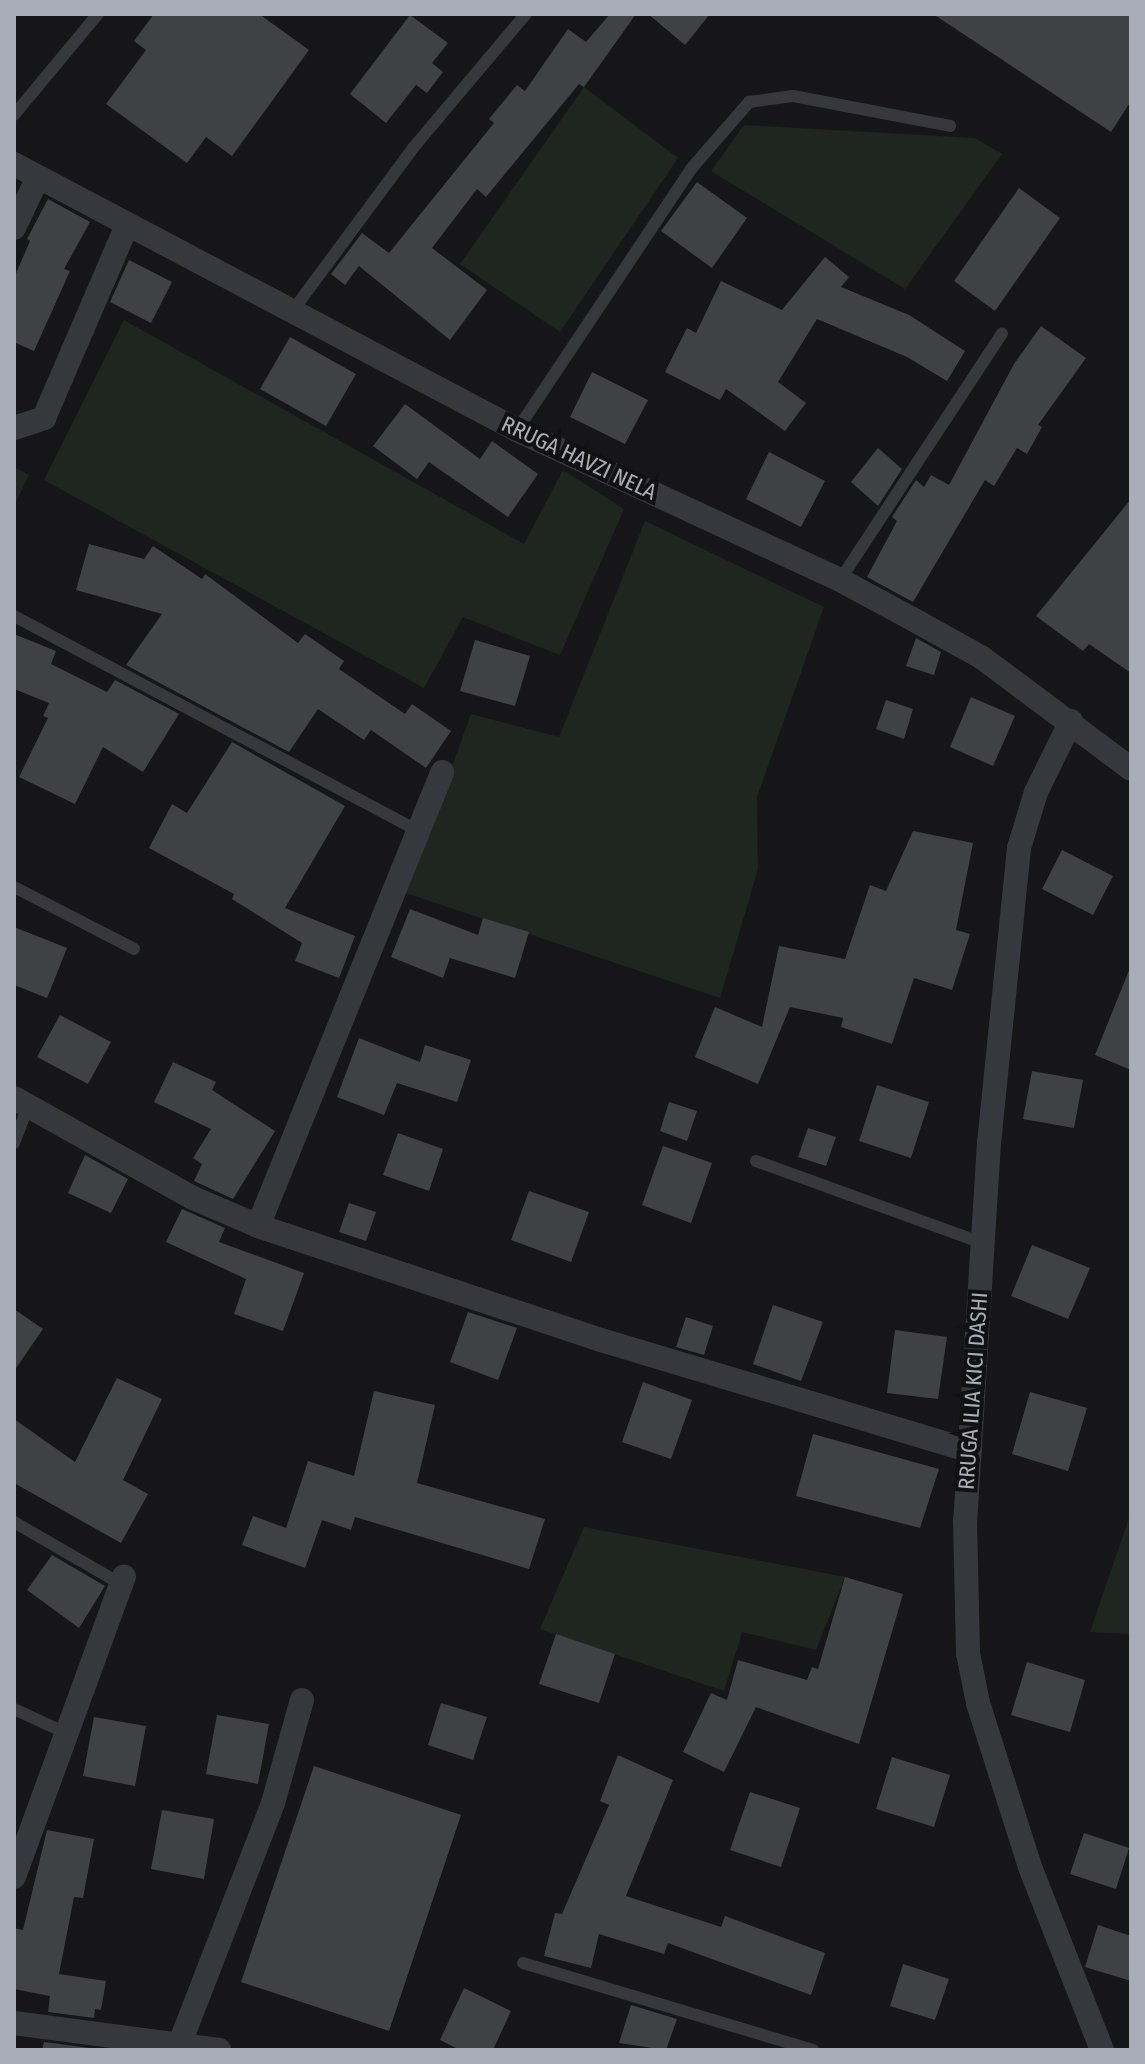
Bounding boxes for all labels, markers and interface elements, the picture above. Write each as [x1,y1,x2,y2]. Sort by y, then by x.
street label: RRUGA HAVZI NELA [497,411,661,505]
street label: RRUGA ILIA KICI DASHI [953,1291,993,1491]

